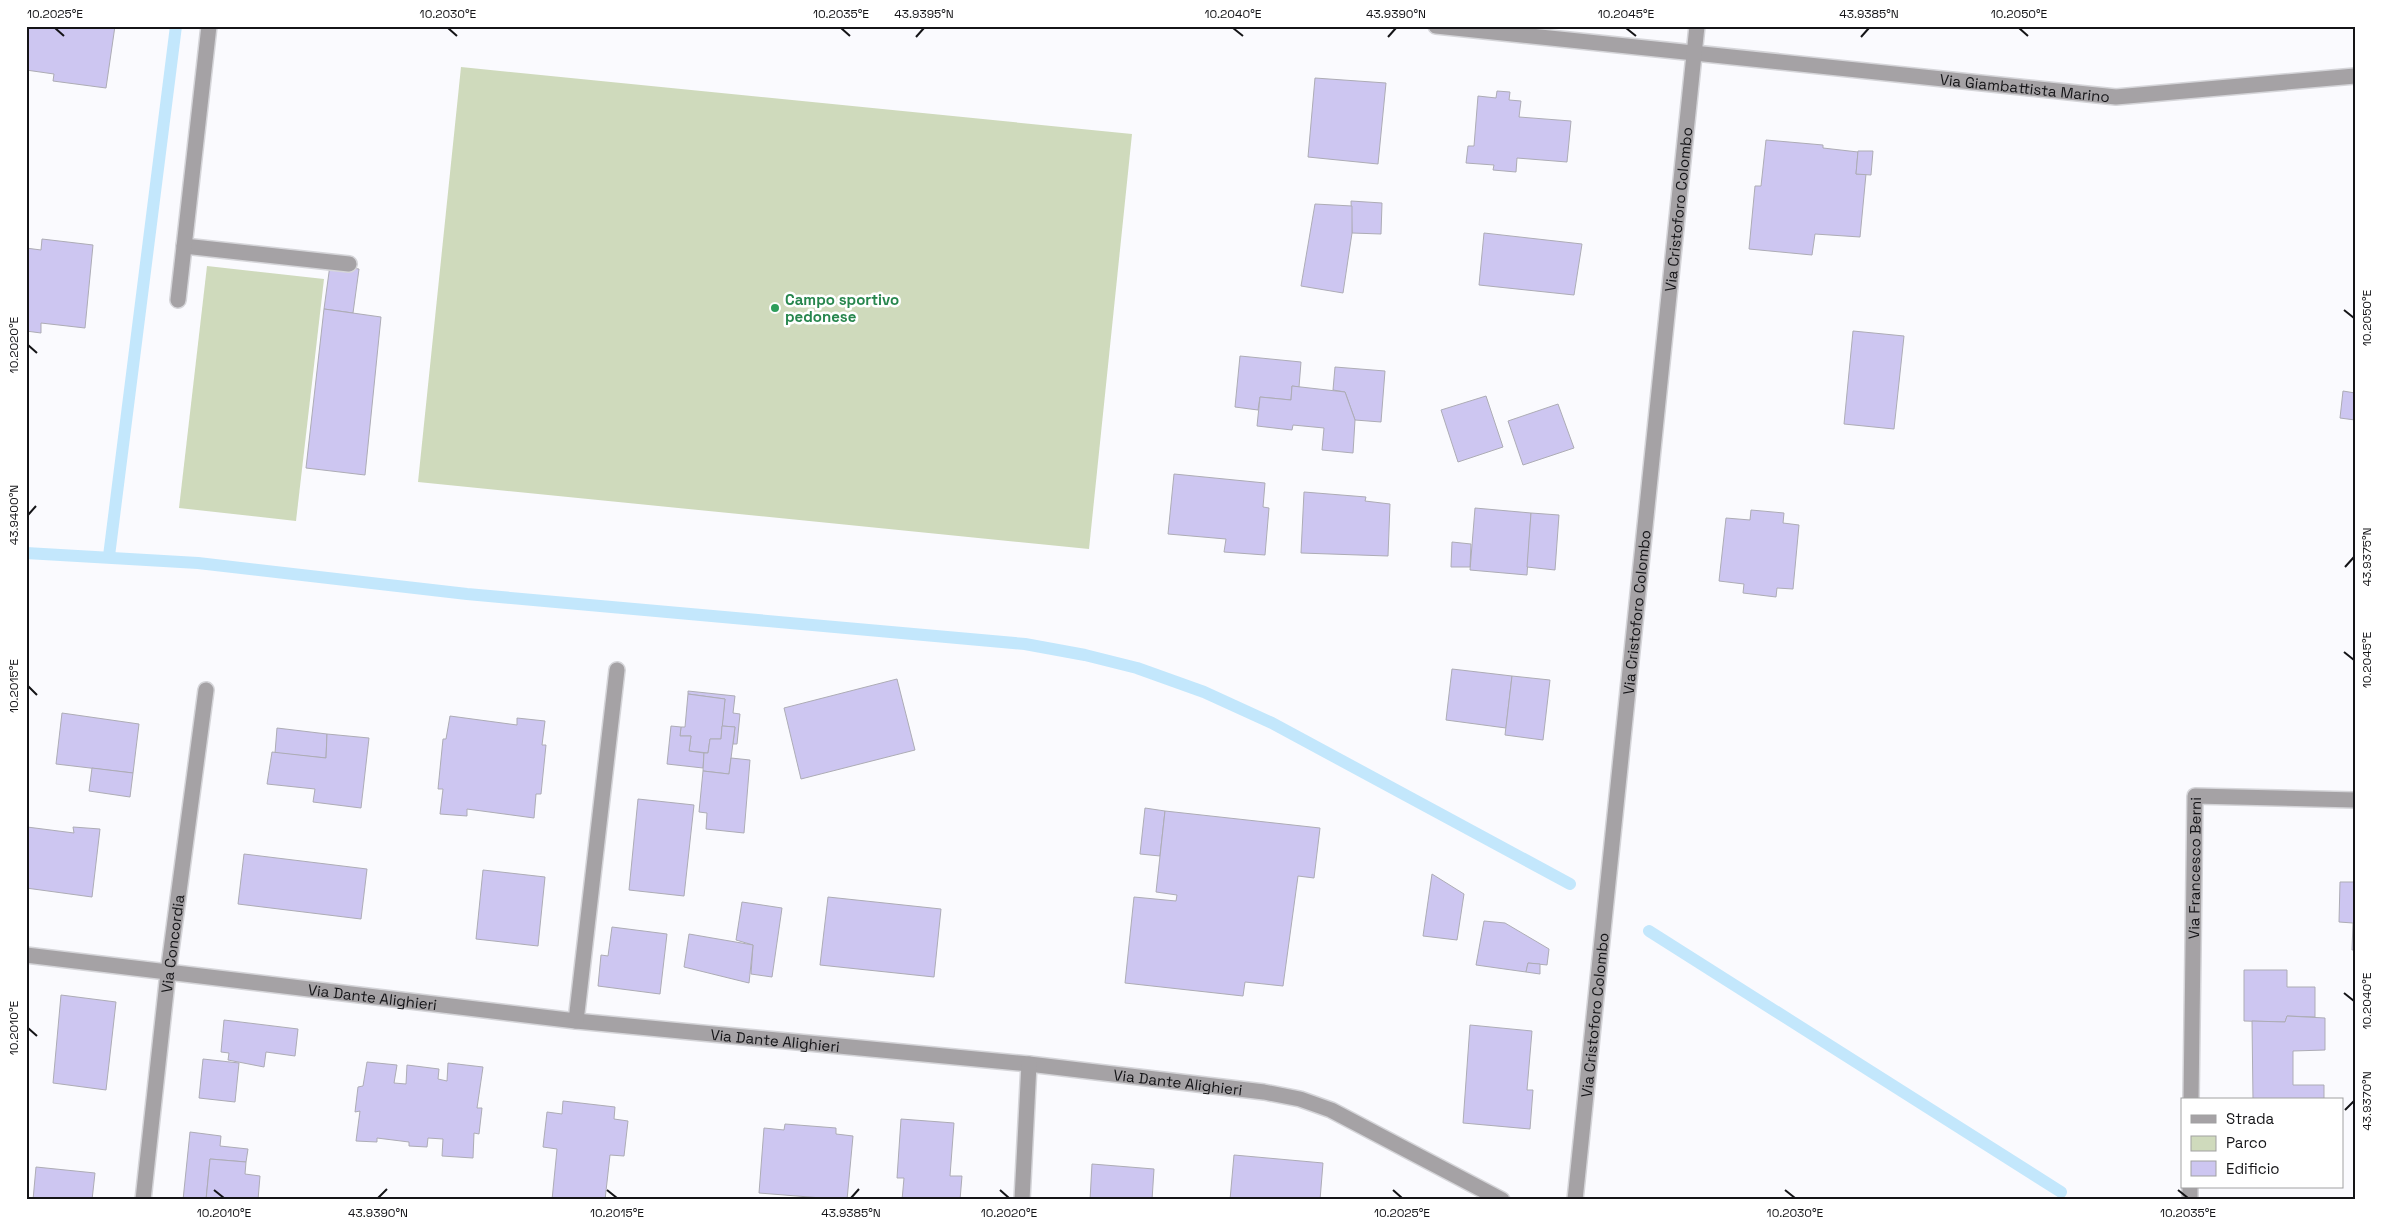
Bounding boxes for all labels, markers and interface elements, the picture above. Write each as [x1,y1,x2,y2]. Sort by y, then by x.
text: 10.2025°E [27,6,83,22]
text: 10.2030°E [420,6,477,22]
text: 10.2035°E [813,6,869,22]
text: 43.9395°N [894,6,954,22]
text: 10.2040°E [1204,6,1262,22]
text: 43.9390°N [1366,6,1426,22]
text: 10.2045°E [1598,6,1654,22]
text: 43.9385°N [1839,6,1899,22]
text: 10.2050°E [1991,6,2048,22]
street label: Via Giambattista Marino [1939,69,2111,106]
street label: Via Cristoforo Colombo [1660,126,1696,293]
text: 10.2050°E [2359,289,2375,346]
place label: Campo sportivo pedonese [785,290,899,326]
marker: Campo sportivo pedonese [769,302,781,314]
text: 10.2020°E [6,316,22,373]
text: 43.9400°N [6,485,22,545]
text: 43.9375°N [2359,528,2375,586]
street label: Via Cristoforo Colombo [1618,529,1654,696]
text: 10.2045°E [2359,632,2375,688]
text: 10.2015°E [6,659,22,713]
street label: Via Francesco Berni [2184,797,2204,939]
street label: Via Concordia [156,893,188,994]
street label: Via Cristoforo Colombo [1576,932,1612,1098]
text: 10.2040°E [2359,972,2375,1030]
street label: Via Dante Alighieri [307,979,438,1014]
text: 10.2010°E [6,1000,22,1055]
street label: Via Dante Alighieri [710,1024,841,1055]
street label: Via Dante Alighieri [1112,1065,1244,1099]
text: 43.9370°N [2359,1071,2375,1131]
legend [2181,1098,2344,1188]
text: Strada [2226,1109,2275,1128]
text: Parco [2226,1133,2267,1152]
text: Edificio [2226,1159,2280,1178]
text: 10.2010°E [197,1205,252,1221]
text: 43.9390°N [348,1205,408,1221]
text: 10.2015°E [590,1205,644,1221]
text: 43.9385°N [821,1205,881,1221]
text: 10.2020°E [981,1205,1038,1221]
text: 10.2025°E [1374,1205,1430,1221]
text: 10.2030°E [1767,1205,1824,1221]
text: 10.2035°E [2160,1205,2216,1221]

